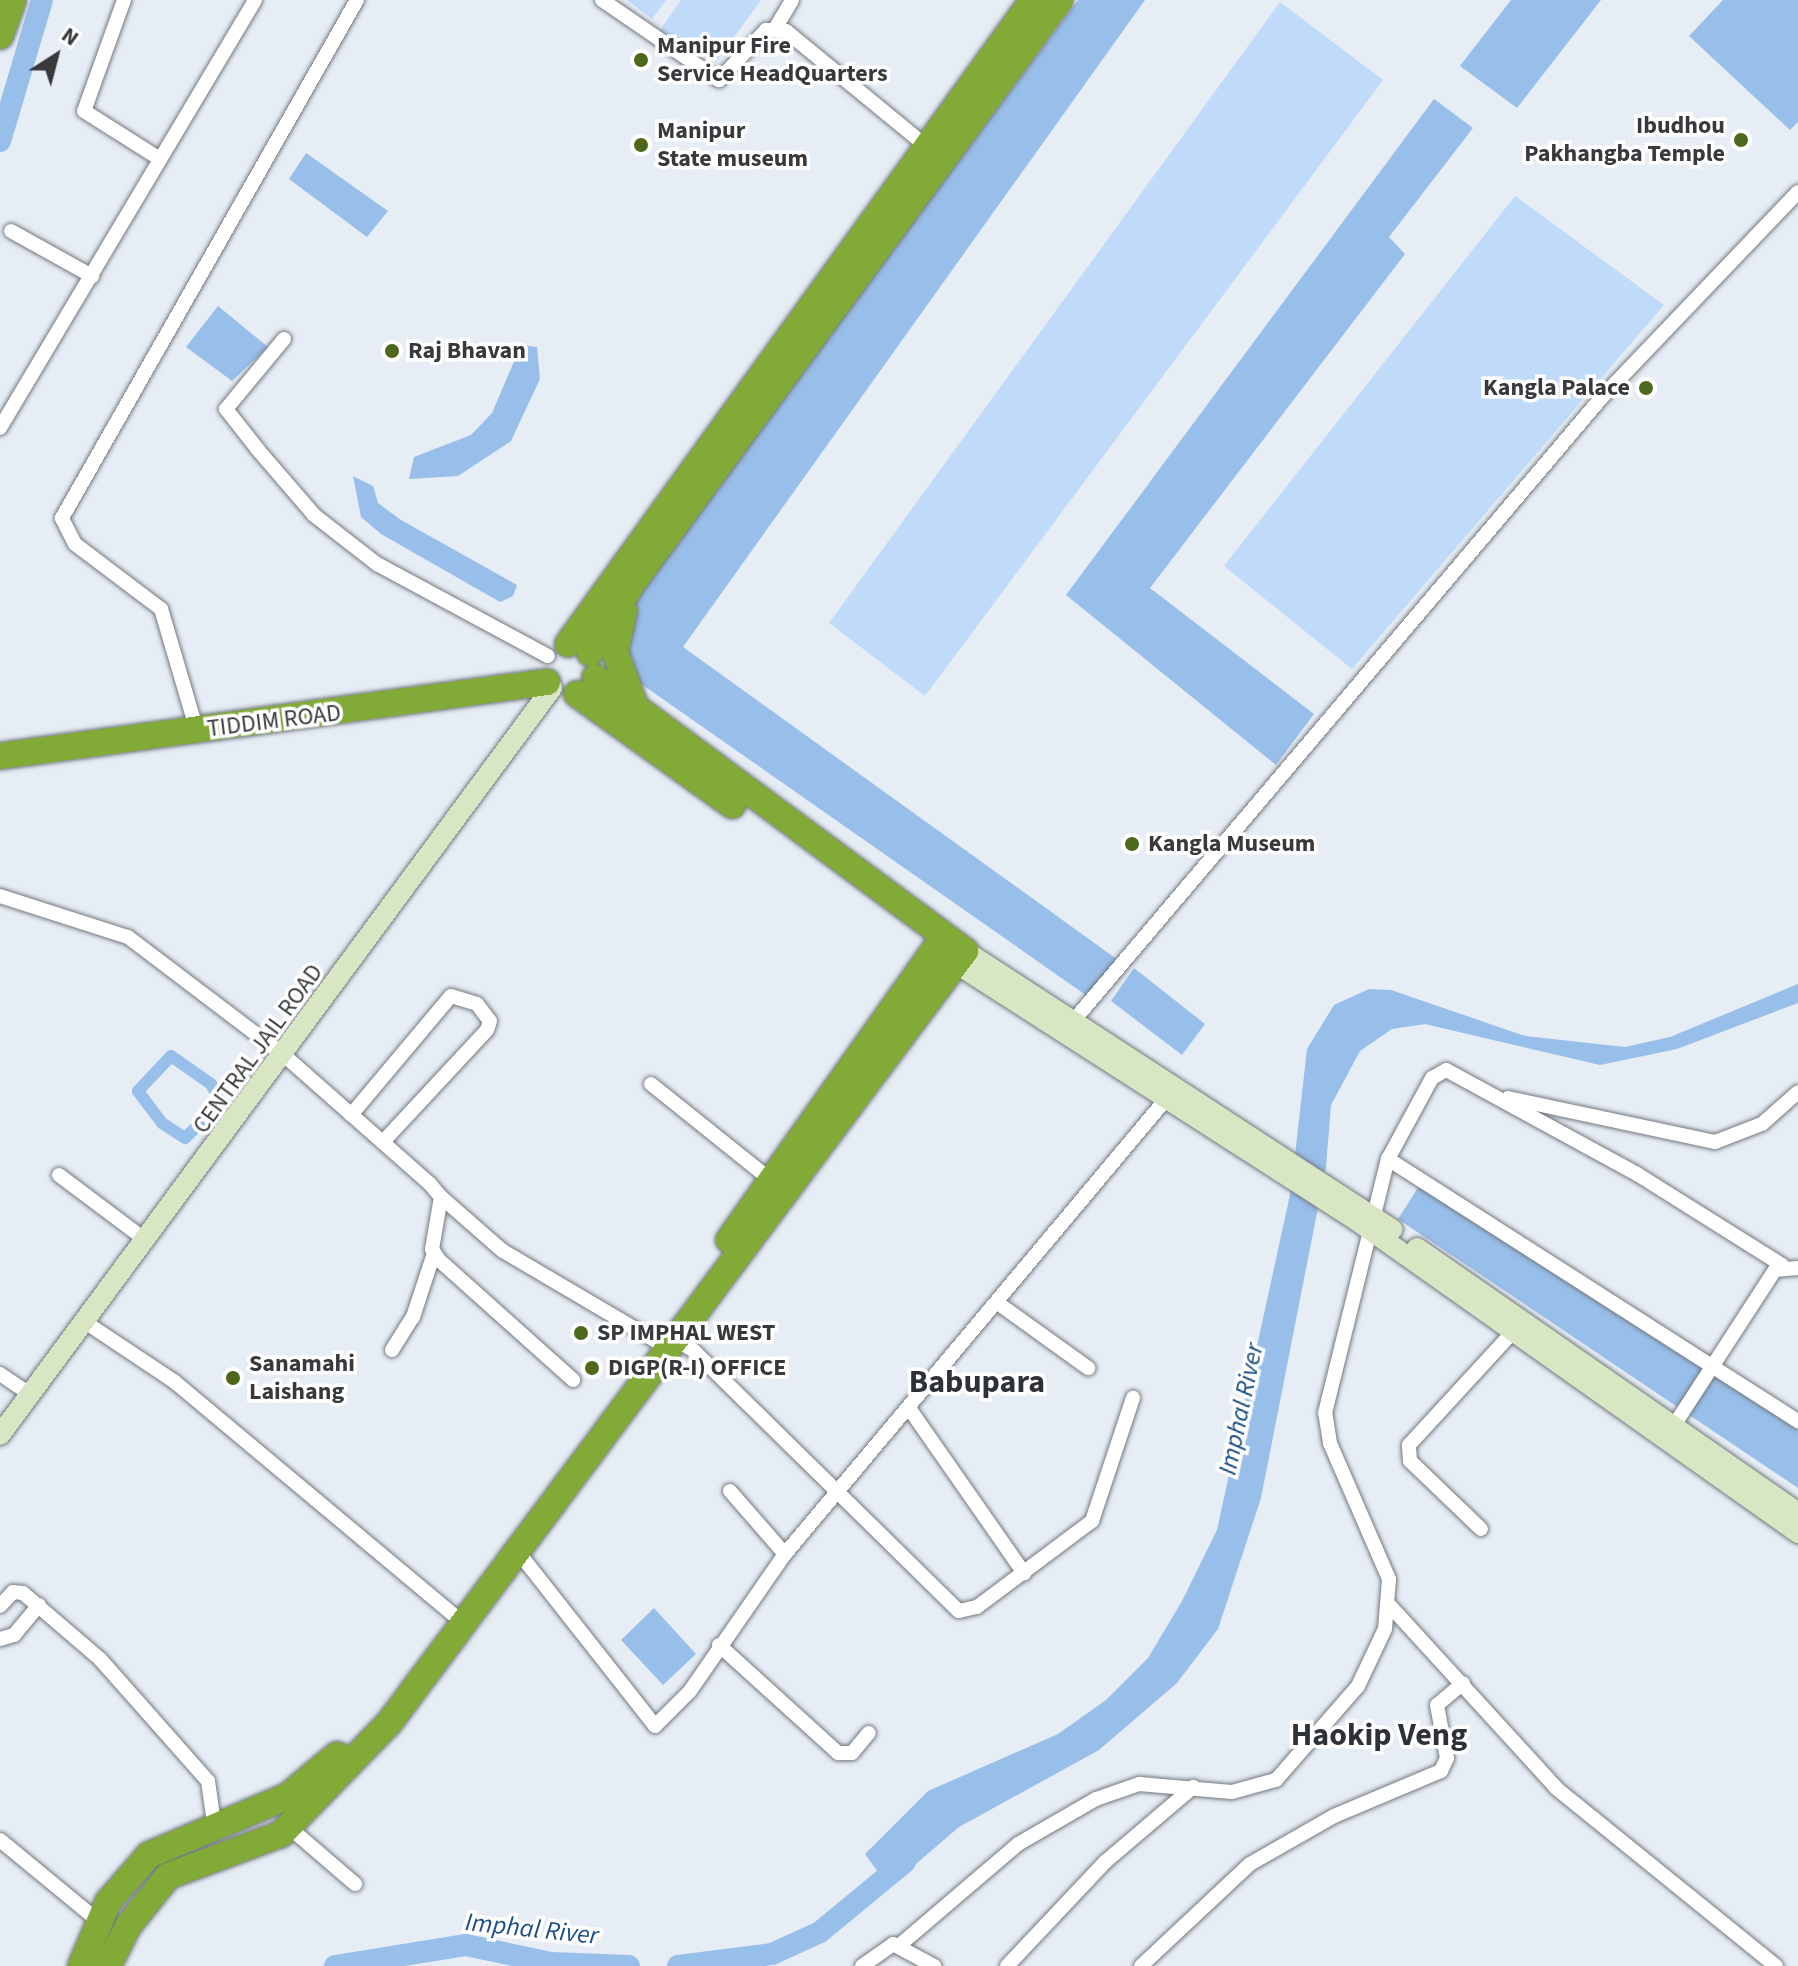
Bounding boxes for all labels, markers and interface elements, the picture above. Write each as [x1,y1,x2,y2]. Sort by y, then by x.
north arrow [16,16,96,96]
text: N [55,19,85,54]
place label: Manipur Fire Service HeadQuarters [657,32,888,88]
marker: Manipur Fire Service HeadQuarters [632,51,650,69]
place label: Ibudhou Pakhangba Temple [1524,112,1725,168]
place label: Manipur State museum [657,117,808,173]
marker: Ibudhou Pakhangba Temple [1732,131,1750,149]
marker: Manipur State museum [632,136,650,154]
place label: Raj Bhavan [408,337,526,365]
marker: Raj Bhavan [383,342,401,360]
place label: Kangla Palace [1483,374,1630,402]
marker: Kangla Palace [1637,379,1655,397]
street label: TIDDIM ROAD [206,699,342,743]
place label: Kangla Museum [1148,830,1315,858]
marker: Kangla Museum [1123,835,1141,853]
street label: CENTRAL JAIL ROAD [187,959,329,1139]
place label: SP IMPHAL WEST [597,1319,775,1347]
marker: SP IMPHAL WEST [572,1324,590,1342]
water label: Imphal River [1212,1340,1270,1478]
place label: Sanamahi Laishang [249,1350,355,1406]
place label: DIGP(R-I) OFFICE [608,1354,786,1382]
marker: DIGP(R-I) OFFICE [583,1359,601,1377]
district label: Babupara [909,1363,1045,1401]
marker: Sanamahi Laishang [224,1369,242,1387]
district label: Haokip Veng [1291,1716,1467,1754]
water label: Imphal River [464,1906,600,1952]

